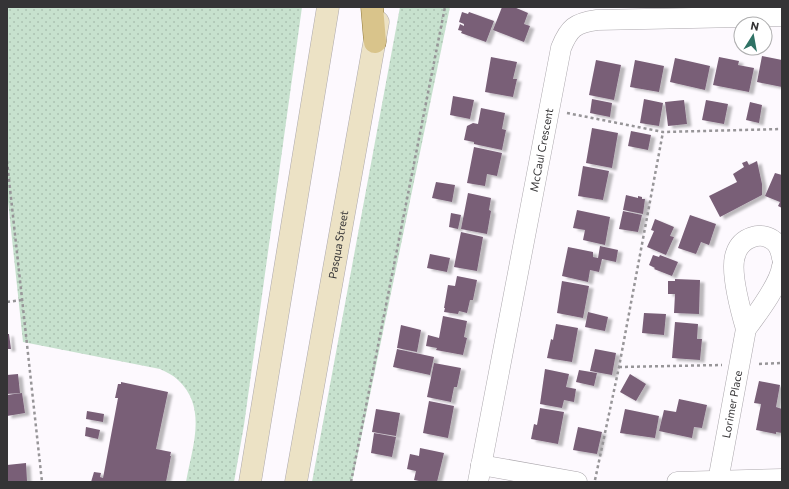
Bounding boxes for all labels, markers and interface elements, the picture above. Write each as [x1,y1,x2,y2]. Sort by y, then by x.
north arrow [733,16,773,56]
text: N [750,19,760,33]
street label: McCaul Crescent [527,106,555,193]
street label: Pasqua Street [325,209,350,280]
street label: Lorimer Place [719,369,744,439]

